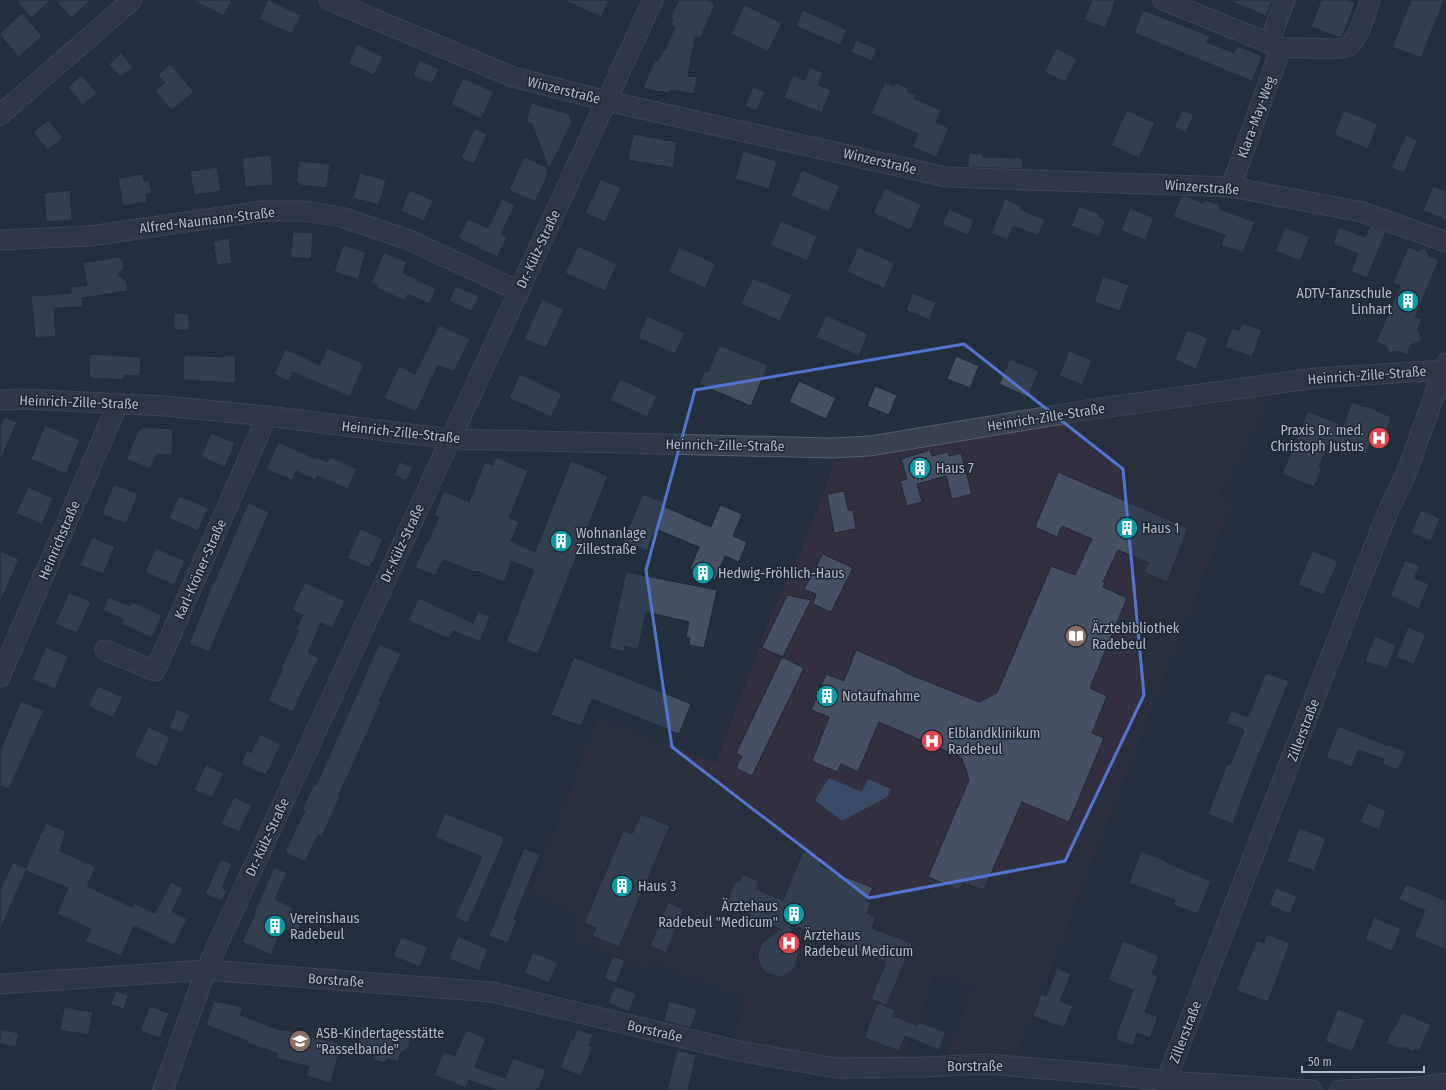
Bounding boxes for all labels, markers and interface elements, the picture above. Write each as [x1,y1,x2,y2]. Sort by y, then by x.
street label: Winzerstraße [526,73,602,108]
street label: Klara-May-Weg [1234,73,1279,160]
street label: Winzerstraße [842,145,918,178]
street label: Winzerstraße [1164,176,1240,199]
street label: Alfred-Naumann-Straße [138,204,276,237]
street label: Dr.-Külz-Straße [513,207,564,291]
place label: ADTV-Tanzschule Linhart [1297,285,1392,318]
building icon: ADTV-Tanzschule Linhart [1395,288,1421,314]
street label: Heinrich-Zille-Straße [1307,363,1427,388]
street label: Heinrich-Zille-Straße [19,392,139,413]
street label: Heinrich-Zille-Straße [986,400,1106,435]
street label: Heinrich-Zille-Straße [341,418,461,447]
place label: Praxis Dr. med. Christoph Justus [1270,422,1364,455]
hospital icon: Praxis Dr. med. Christoph Justus [1366,425,1392,451]
street label: Heinrich-Zille-Straße [665,436,785,455]
building icon: Haus 7 [907,455,933,481]
place label: Haus 7 [936,460,974,477]
street label: Heinrichstraße [35,498,84,582]
street label: Dr.-Külz-Straße [377,501,428,585]
building icon: Haus 1 [1114,515,1140,541]
street label: Karl-Kröner-Straße [171,517,230,622]
place label: Haus 1 [1142,520,1179,537]
place label: Wohnanlage Zillestraße [576,525,646,558]
building icon: Wohnanlage Zillestraße [548,528,574,554]
building icon: Hedwig-Fröhlich-Haus [690,560,716,586]
place label: Hedwig-Fröhlich-Haus [718,565,845,582]
place label: Ärztebibliothek Radebeul [1092,620,1180,653]
library icon: Ärztebibliothek Radebeul [1063,623,1089,649]
building icon: Notaufnahme [814,683,840,709]
place label: Notaufnahme [842,688,920,705]
street label: Zillerstraße [1284,697,1323,764]
place label: Elblandklinikum Radebeul [948,725,1040,758]
hospital icon: Elblandklinikum Radebeul [919,728,945,754]
street label: Dr.-Külz-Straße [242,795,293,879]
building icon: Haus 3 [609,873,635,899]
place label: Haus 3 [638,878,676,895]
place label: Ärztehaus Radebeul "Medicum" [658,898,778,931]
building icon: Ärztehaus Radebeul "Medicum" [781,901,807,927]
place label: Vereinshaus Radebeul [290,910,360,943]
building icon: Vereinshaus Radebeul [262,913,288,939]
place label: Ärztehaus Radebeul Medicum [804,927,913,960]
hospital icon: Ärztehaus Radebeul Medicum [776,930,802,956]
street label: Borstraße [307,970,365,991]
street label: Zillerstraße [1166,999,1205,1066]
street label: Borstraße [626,1017,684,1046]
place label: ASB-Kindertagesstätte "Rasselbande" [316,1025,444,1058]
school or university icon: ASB-Kindertagesstätte "Rasselbande" [287,1028,313,1054]
scale bar [1302,1048,1424,1074]
text: 50 m [1308,1055,1332,1069]
street label: Borstraße [947,1058,1003,1075]

